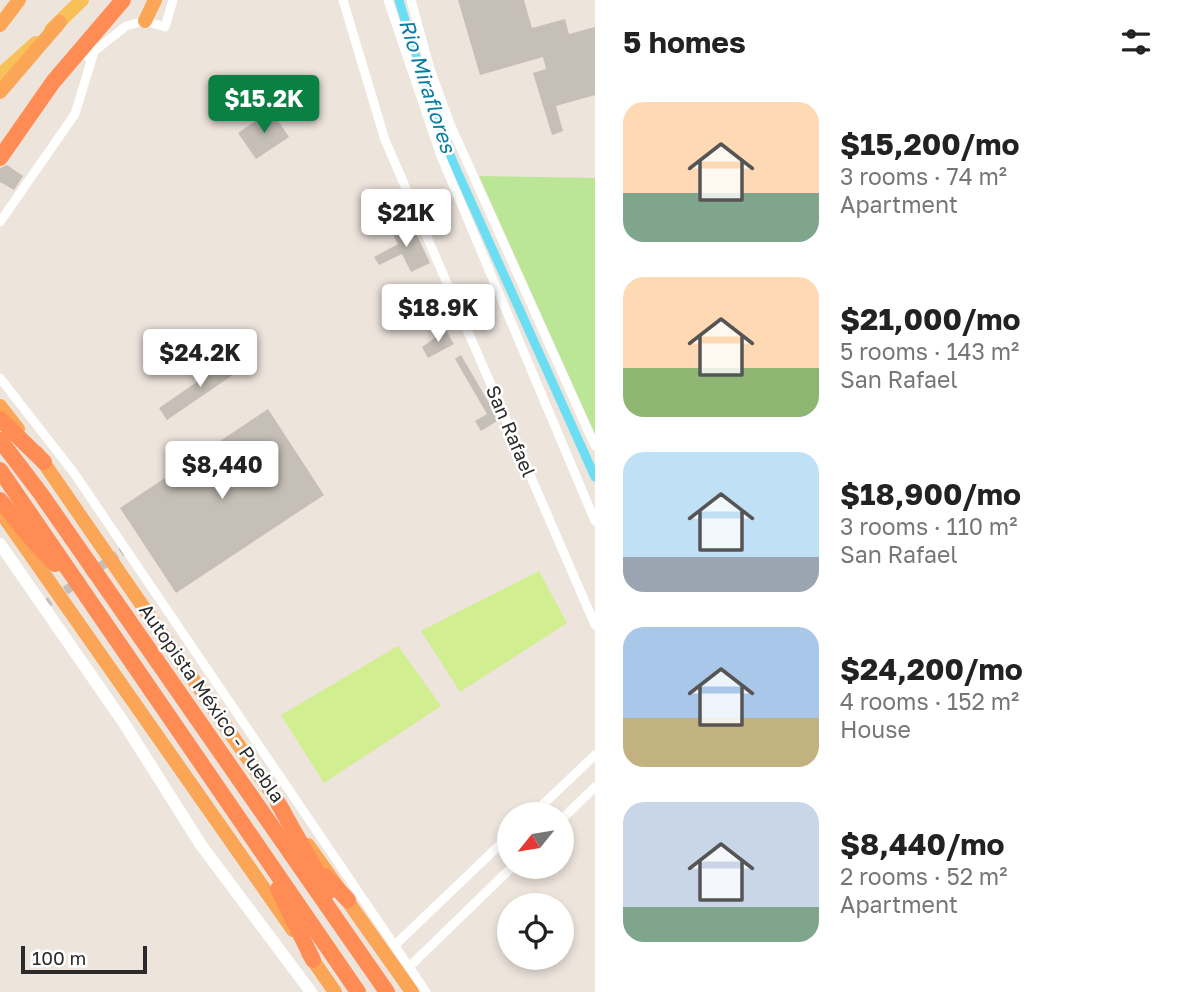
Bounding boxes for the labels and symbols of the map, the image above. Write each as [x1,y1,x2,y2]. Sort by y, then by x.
water label: Rio Miraflores [394,15,462,157]
pin: $15.2K [207,76,321,135]
pin: $21K [365,190,447,249]
pin: $18.9K [381,284,495,344]
pin: $24.2K [143,330,257,389]
street label: San Rafael [482,382,541,480]
pin: $8,440 [165,442,279,501]
street label: Autopista México - Puebla [135,599,290,806]
north arrow [497,802,574,878]
scale bar [21,943,147,975]

